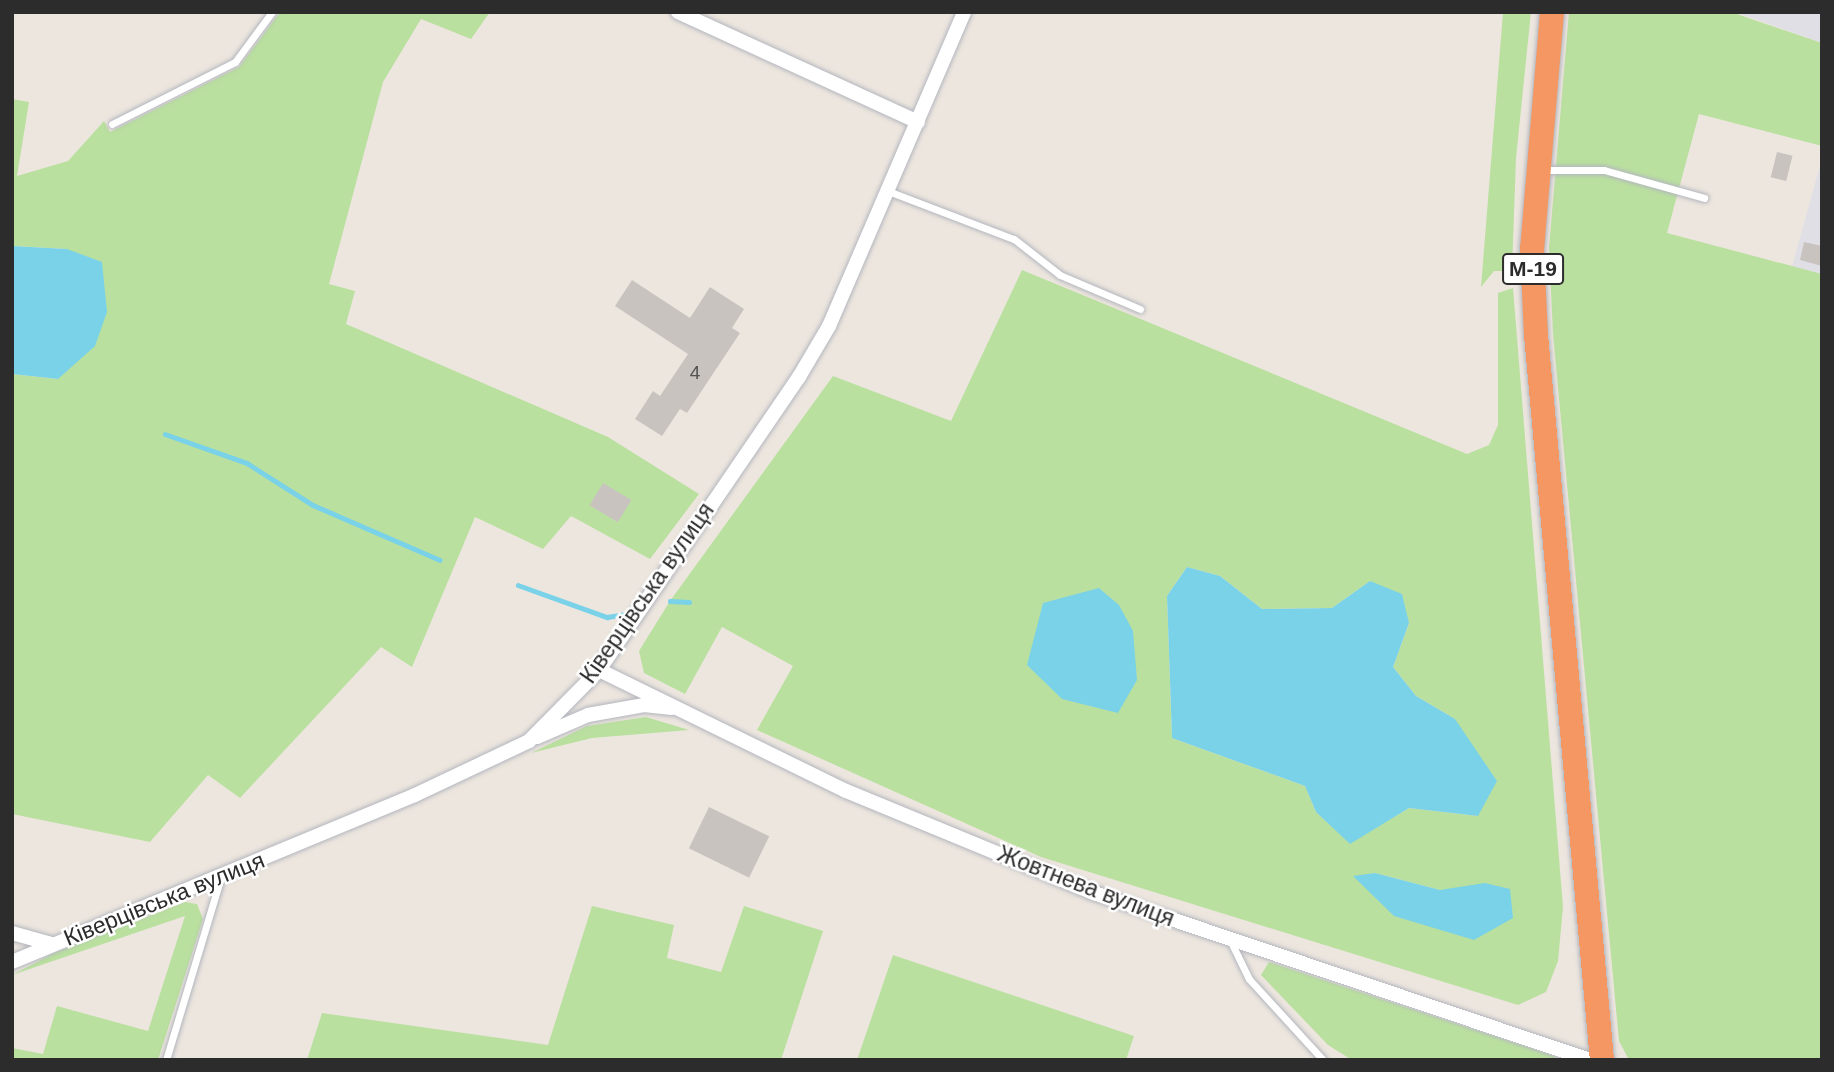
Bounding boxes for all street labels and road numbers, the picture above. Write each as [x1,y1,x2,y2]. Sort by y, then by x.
road number: М-19 [1502,252,1564,286]
street label: Ківерцівська вулиця [574,497,720,689]
street label: Жовтнева вулиця [994,840,1178,932]
street label: Ківерцівська вулиця [60,846,268,952]

